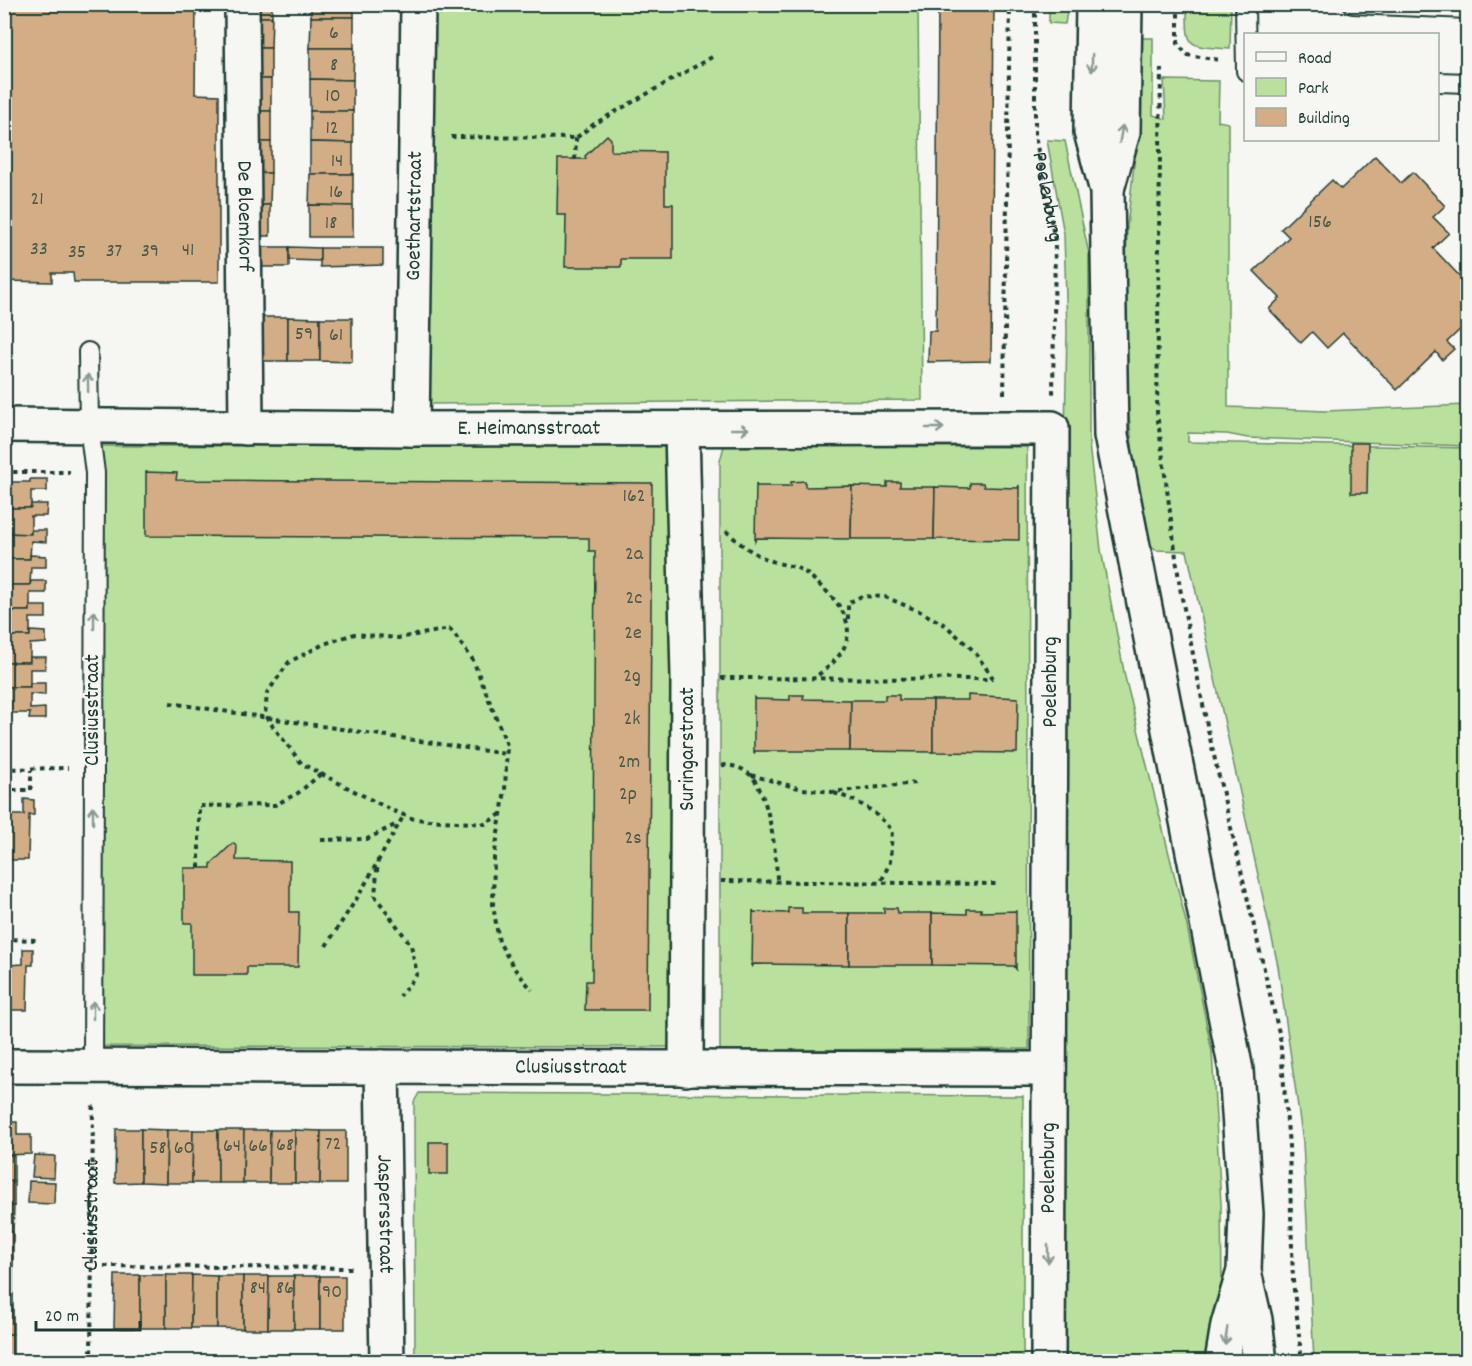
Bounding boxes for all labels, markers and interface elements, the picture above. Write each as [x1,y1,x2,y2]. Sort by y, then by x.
house number: 6 [329,20,339,48]
legend [1244,33,1439,141]
text: Road [1298,47,1332,72]
house number: 8 [330,52,338,80]
one-way arrow [1086,52,1098,72]
text: Park [1298,77,1329,102]
house number: 10 [325,83,341,111]
text: Building [1298,107,1350,132]
house number: 12 [325,115,339,143]
one-way arrow [1116,125,1127,144]
house number: 14 [331,148,343,176]
street label: Poelenburg [1023,149,1070,245]
street label: Goethartstraat [399,151,431,281]
street label: De Bloemkorf [228,160,260,273]
house number: 16 [329,179,343,207]
house number: 21 [30,186,44,214]
house number: 156 [1308,209,1332,237]
house number: 18 [325,210,337,238]
house number: 33 [30,236,48,264]
house number: 41 [182,237,194,265]
house number: 37 [106,238,122,266]
house number: 39 [141,238,159,266]
house number: 35 [68,239,86,267]
house number: 59 [295,321,313,349]
house number: 61 [329,322,343,350]
one-way arrow [82,373,94,393]
street label: E. Heimansstraat [457,413,600,444]
one-way arrow [925,422,945,434]
one-way arrow [730,423,750,435]
house number: 162 [623,483,645,511]
house number: 2a [625,541,644,569]
house number: 2c [626,585,642,613]
one-way arrow [88,610,100,630]
house number: 2e [624,620,642,648]
street label: Poelenburg [1036,636,1067,728]
street label: Clusiusstraat [78,654,109,766]
house number: 2g [623,663,641,691]
street label: Suringarstraat [673,687,704,811]
house number: 2k [624,706,640,734]
house number: 2m [618,749,640,777]
house number: 2p [619,781,637,809]
one-way arrow [87,805,99,825]
house number: 2s [624,825,642,853]
one-way arrow [87,1000,99,1020]
street label: Clusiusstraat [515,1052,627,1083]
street label: Poelenburg [1034,1122,1065,1214]
house number: 72 [325,1131,341,1159]
house number: 68 [276,1132,294,1160]
house number: 64 [223,1133,241,1161]
house number: 66 [248,1133,268,1161]
house number: 58 [149,1135,167,1163]
house number: 60 [174,1135,194,1163]
street label: Jaspersstraat [368,1154,401,1274]
street label: Clusiusstraat [76,1159,108,1271]
one-way arrow [1042,1243,1054,1263]
house number: 84 [250,1275,266,1303]
house number: 86 [276,1275,294,1303]
house number: 90 [322,1279,342,1307]
scale bar [36,1294,140,1332]
text: 20 m [45,1305,79,1330]
one-way arrow [1221,1326,1232,1345]

